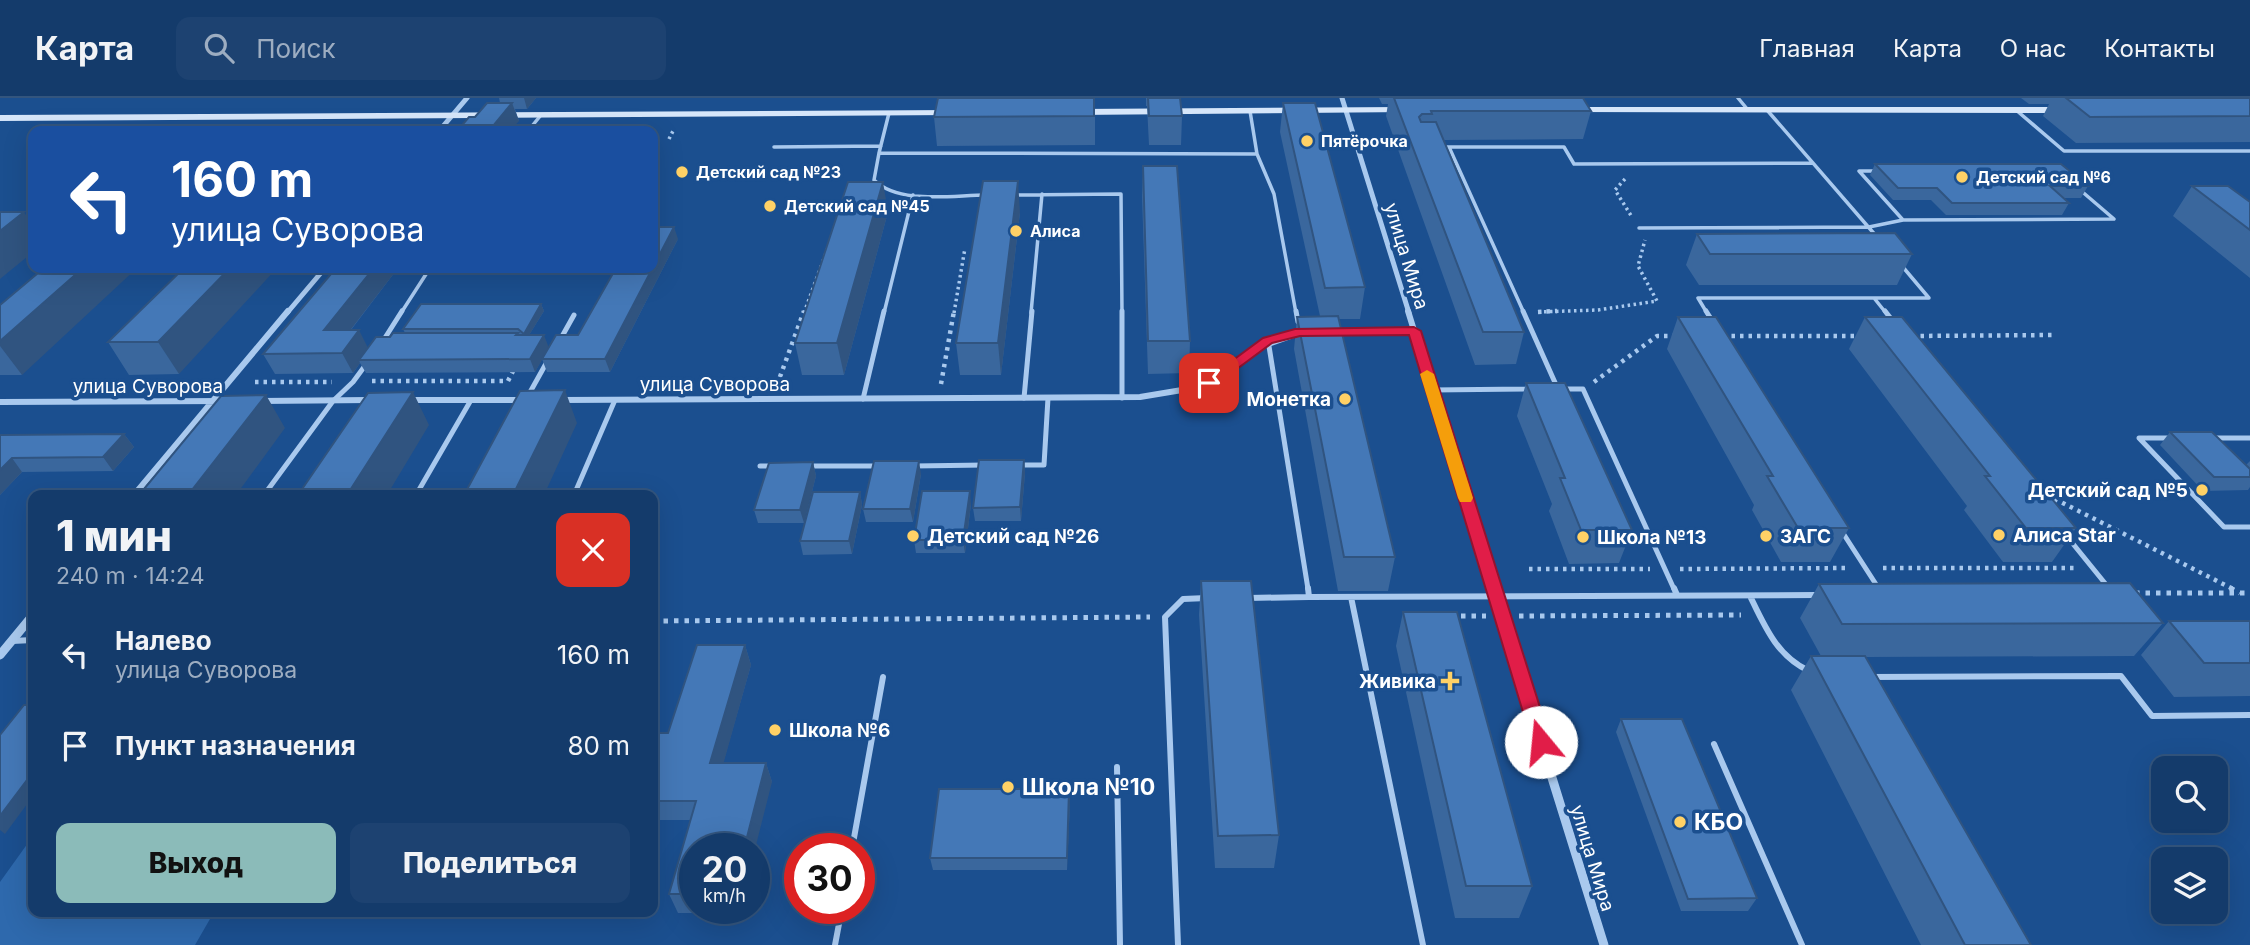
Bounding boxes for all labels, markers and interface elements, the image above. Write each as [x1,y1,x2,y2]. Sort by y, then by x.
search box [176,17,666,80]
text: Карта [35,28,134,68]
icon: search [200,29,238,67]
text: Поиск [256,33,335,64]
text: Главная [1759,34,1855,63]
text: Карта [1893,34,1962,63]
text: О нас [2000,34,2066,63]
text: Контакты [2104,34,2215,63]
place label: Пятёрочка [1321,131,1408,151]
marker: Пятёрочка [1299,133,1315,149]
text: 160 m [171,150,313,209]
icon: left [56,154,147,245]
place label: Детский сад №23 [696,162,841,182]
marker: Детский сад №23 [674,164,690,180]
place label: Детский сад №6 [1976,167,2111,187]
marker: Детский сад №6 [1954,169,1970,185]
place label: Детский сад №45 [784,196,930,216]
marker: Детский сад №45 [762,198,778,214]
street label: улица Мира [1379,200,1434,312]
text: улица Суворова [171,210,424,249]
place label: Алиса [1030,221,1080,241]
marker: Алиса [1008,223,1024,239]
pin [1179,353,1239,413]
icon: arrive [1190,364,1228,402]
street label: улица Суворова [640,373,790,396]
street label: улица Суворова [73,375,223,398]
place label: Монетка [1247,388,1331,411]
marker: Монетка [1337,391,1353,407]
place label: Детский сад №5 [2028,479,2188,502]
marker: Детский сад №5 [2194,482,2210,498]
text: 1 мин [56,510,172,561]
button: close [556,513,630,587]
place label: Алиса Star [2013,524,2116,547]
place label: Детский сад №26 [927,525,1099,548]
place label: ЗАГС [1780,525,1831,548]
place label: Школа №13 [1597,526,1707,549]
marker: Алиса Star [1991,527,2007,543]
marker: Детский сад №26 [905,528,921,544]
marker: ЗАГС [1758,528,1774,544]
marker: Школа №13 [1575,529,1591,545]
text: 240 m · 14:24 [56,562,205,590]
text: Налево [115,625,212,656]
icon: left [56,636,94,674]
text: 160 m [557,639,630,670]
text: улица Суворова [115,656,297,684]
place label: Живика [1359,670,1436,693]
marker: Живика [1442,673,1458,689]
position arrow [1504,705,1578,779]
place label: Школа №6 [789,719,890,742]
marker: Школа №6 [767,722,783,738]
icon: arrive [56,727,94,765]
text: Пункт назначения [115,730,356,761]
text: 80 m [567,730,630,761]
map controls [2151,756,2228,924]
button: search [2151,756,2228,833]
place label: Школа №10 [1022,773,1155,801]
marker: Школа №10 [1000,779,1016,795]
street label: улица Мира [1565,802,1620,914]
place label: КБО [1694,808,1743,836]
marker: КБО [1672,814,1688,830]
button: Выход [56,823,336,903]
button: Поделиться [350,823,630,903]
speed limit sign: 30 [784,833,875,924]
button: layers [2151,847,2228,924]
text: 20 [702,848,747,890]
text: km/h [703,885,746,906]

